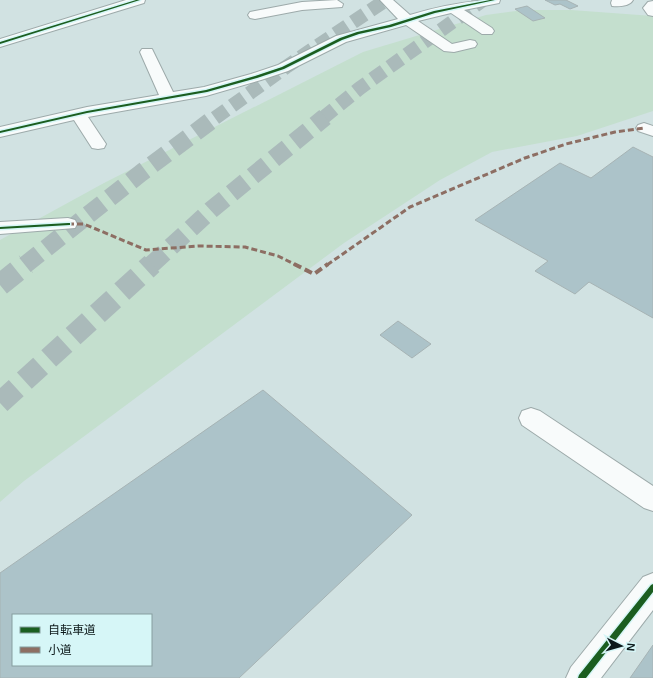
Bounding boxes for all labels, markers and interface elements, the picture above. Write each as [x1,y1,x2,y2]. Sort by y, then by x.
legend [12,614,152,666]
text: 自転車道 [48,623,96,637]
north arrow [601,626,641,666]
text: N [625,642,637,652]
text: 小道 [48,643,72,657]

